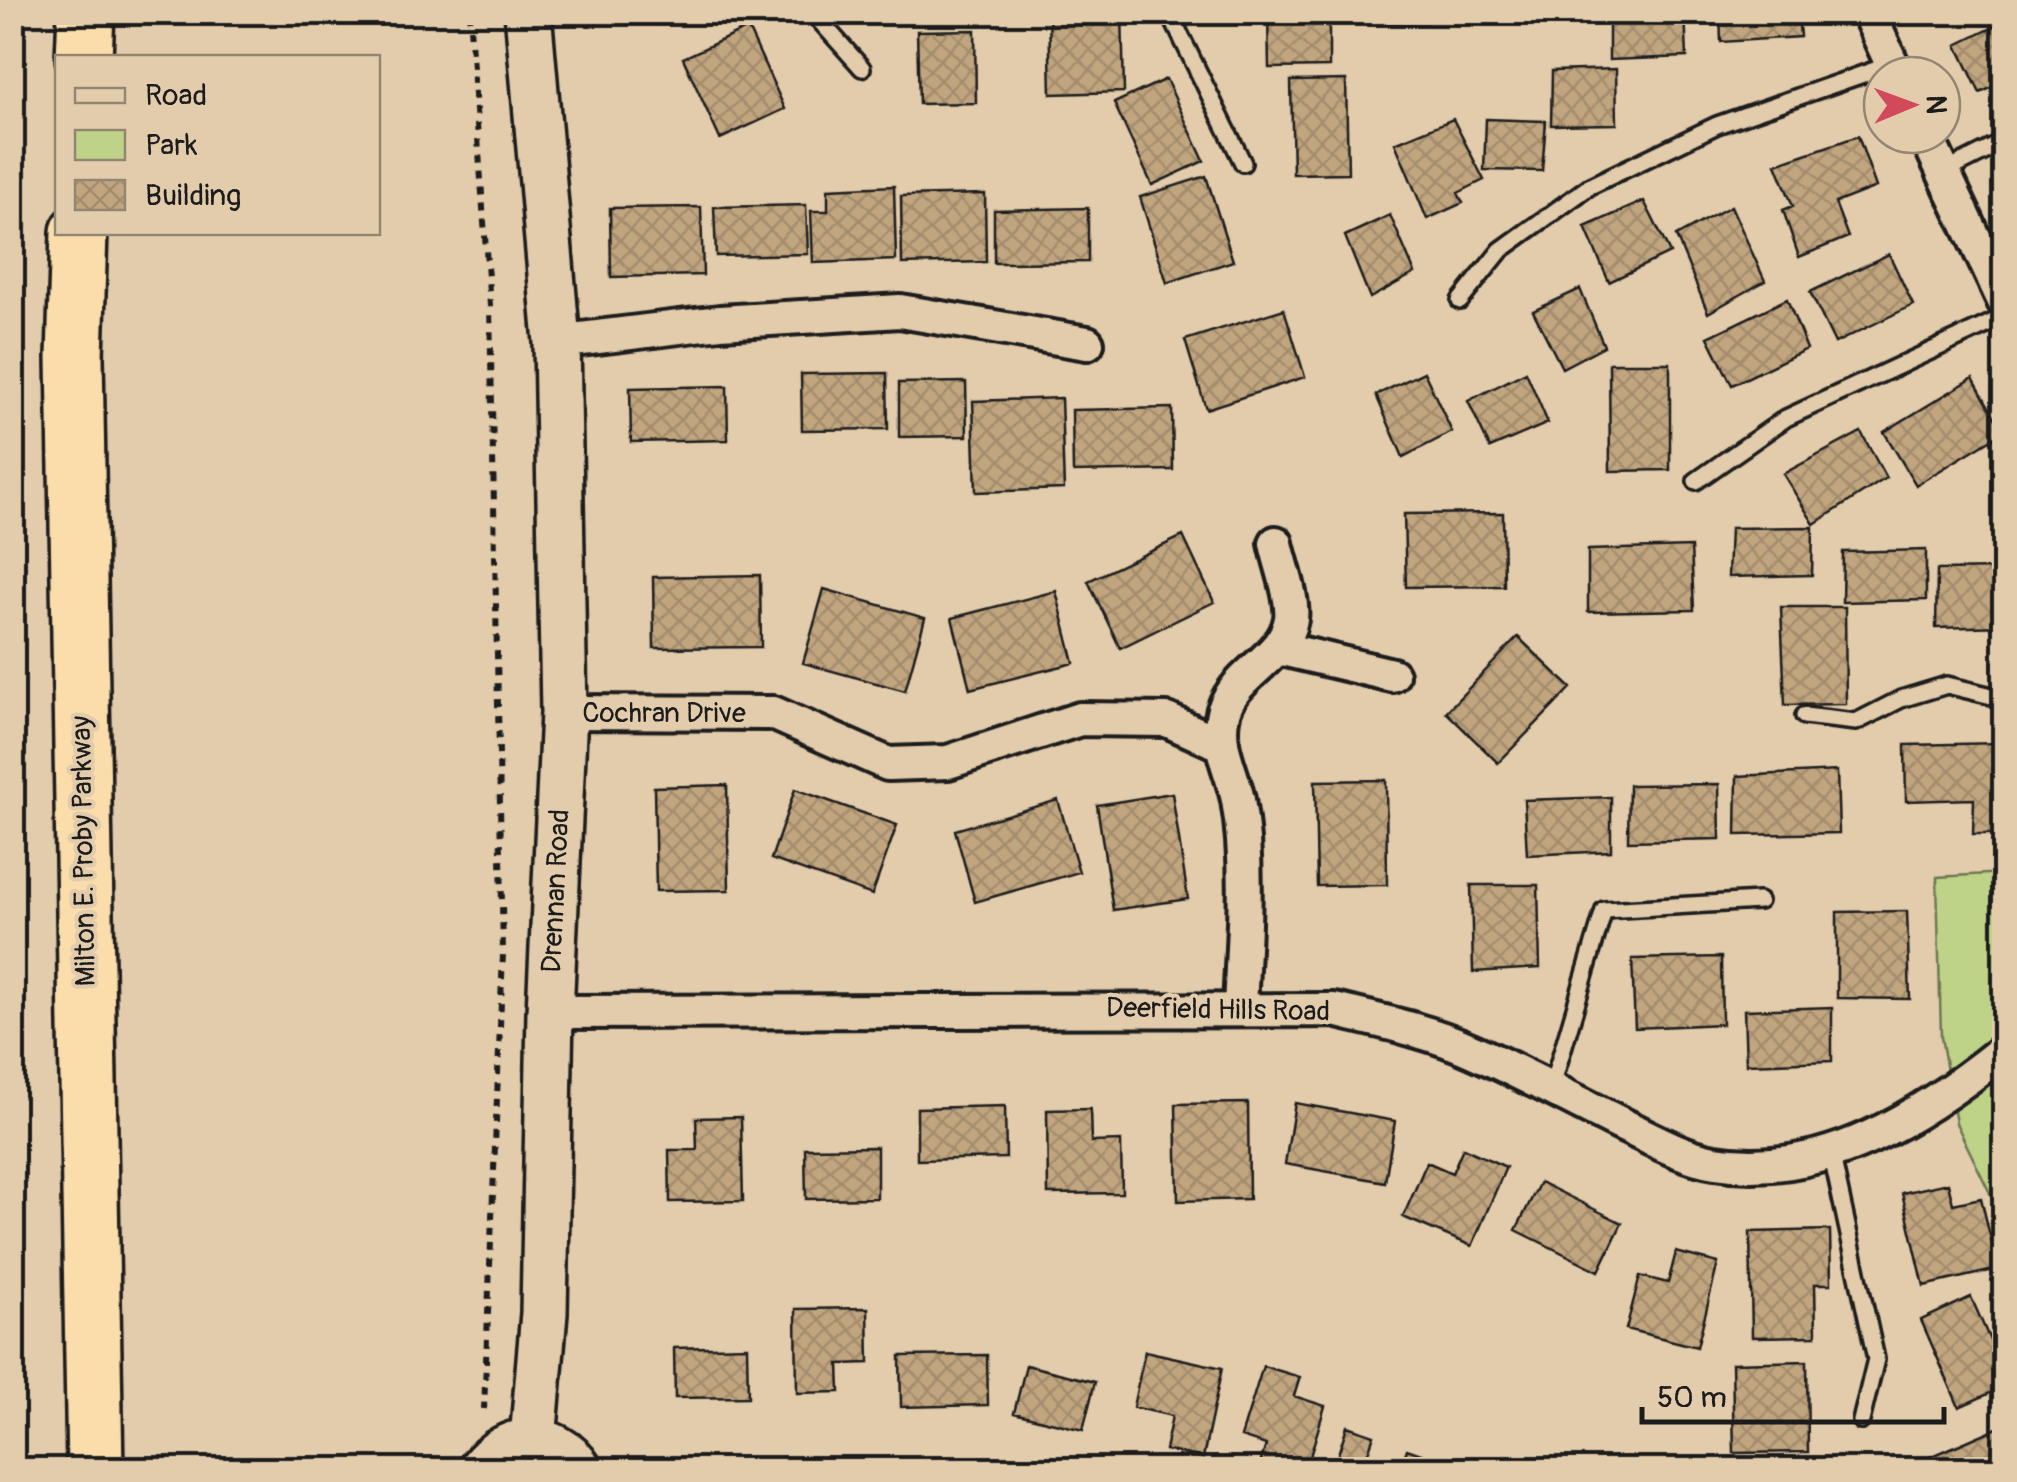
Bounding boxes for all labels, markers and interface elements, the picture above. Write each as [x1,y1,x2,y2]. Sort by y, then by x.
legend [55,55,380,235]
north arrow [1862,55,1962,155]
text: Road [145,77,207,114]
text: N [1918,95,1953,114]
text: Park [145,127,198,164]
text: Building [145,177,241,214]
street label: Cochran Drive [582,696,746,731]
street label: Milton E. Proby Parkway [64,715,104,987]
street label: Drennan Road [534,808,578,974]
street label: Deerfield Hills Road [1106,991,1330,1029]
scale bar [1642,1362,1944,1424]
text: 50 m [1657,1379,1727,1416]

